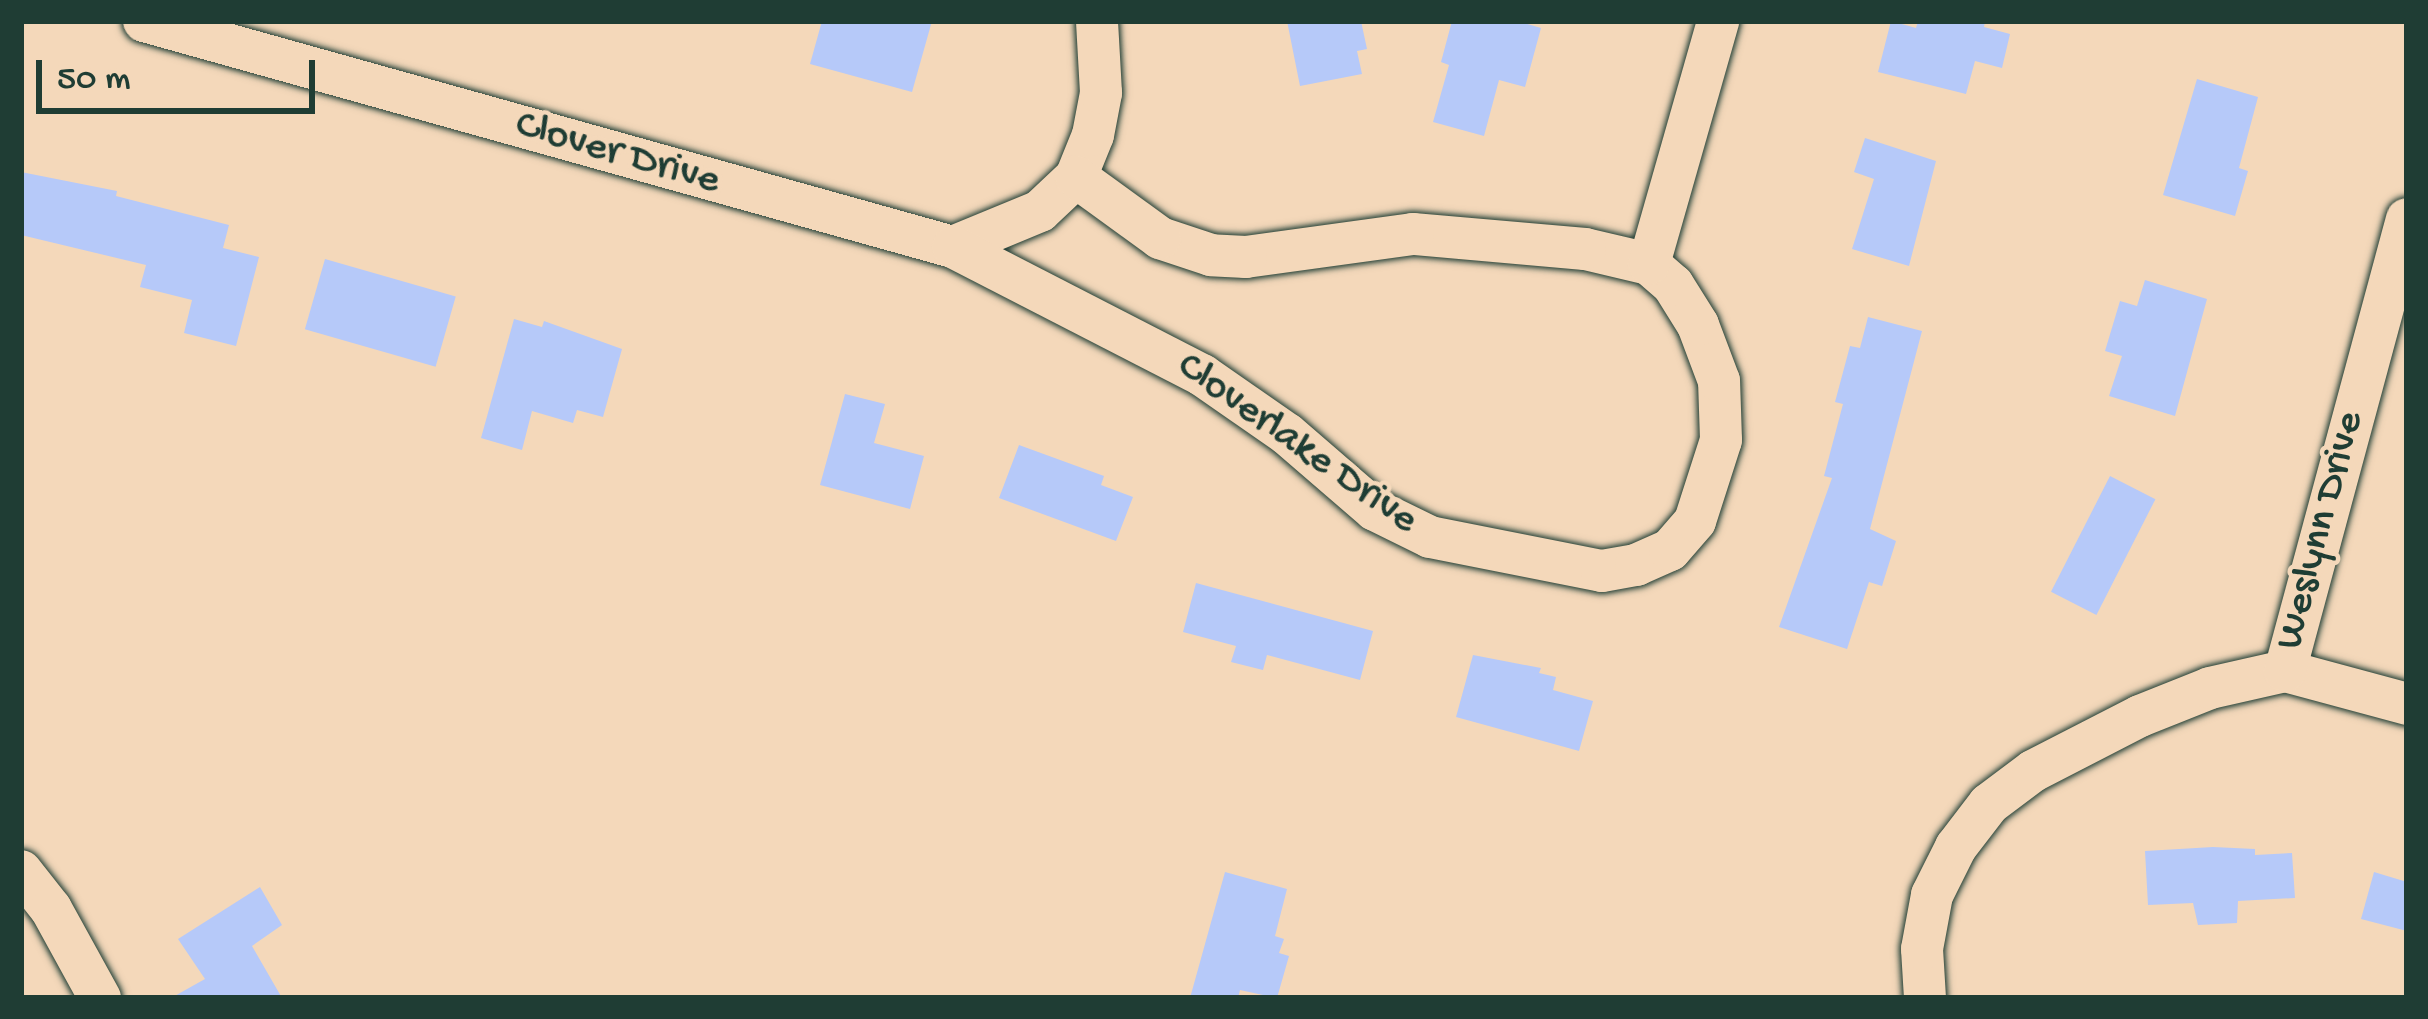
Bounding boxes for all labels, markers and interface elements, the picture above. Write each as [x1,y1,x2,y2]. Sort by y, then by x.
scale bar [42,36,321,110]
text: 50 m [57,59,130,102]
street label: Clover Drive [509,102,725,208]
street label: Cloverlake Drive [1165,343,1427,547]
street label: Weslynn Drive [2266,407,2378,655]

